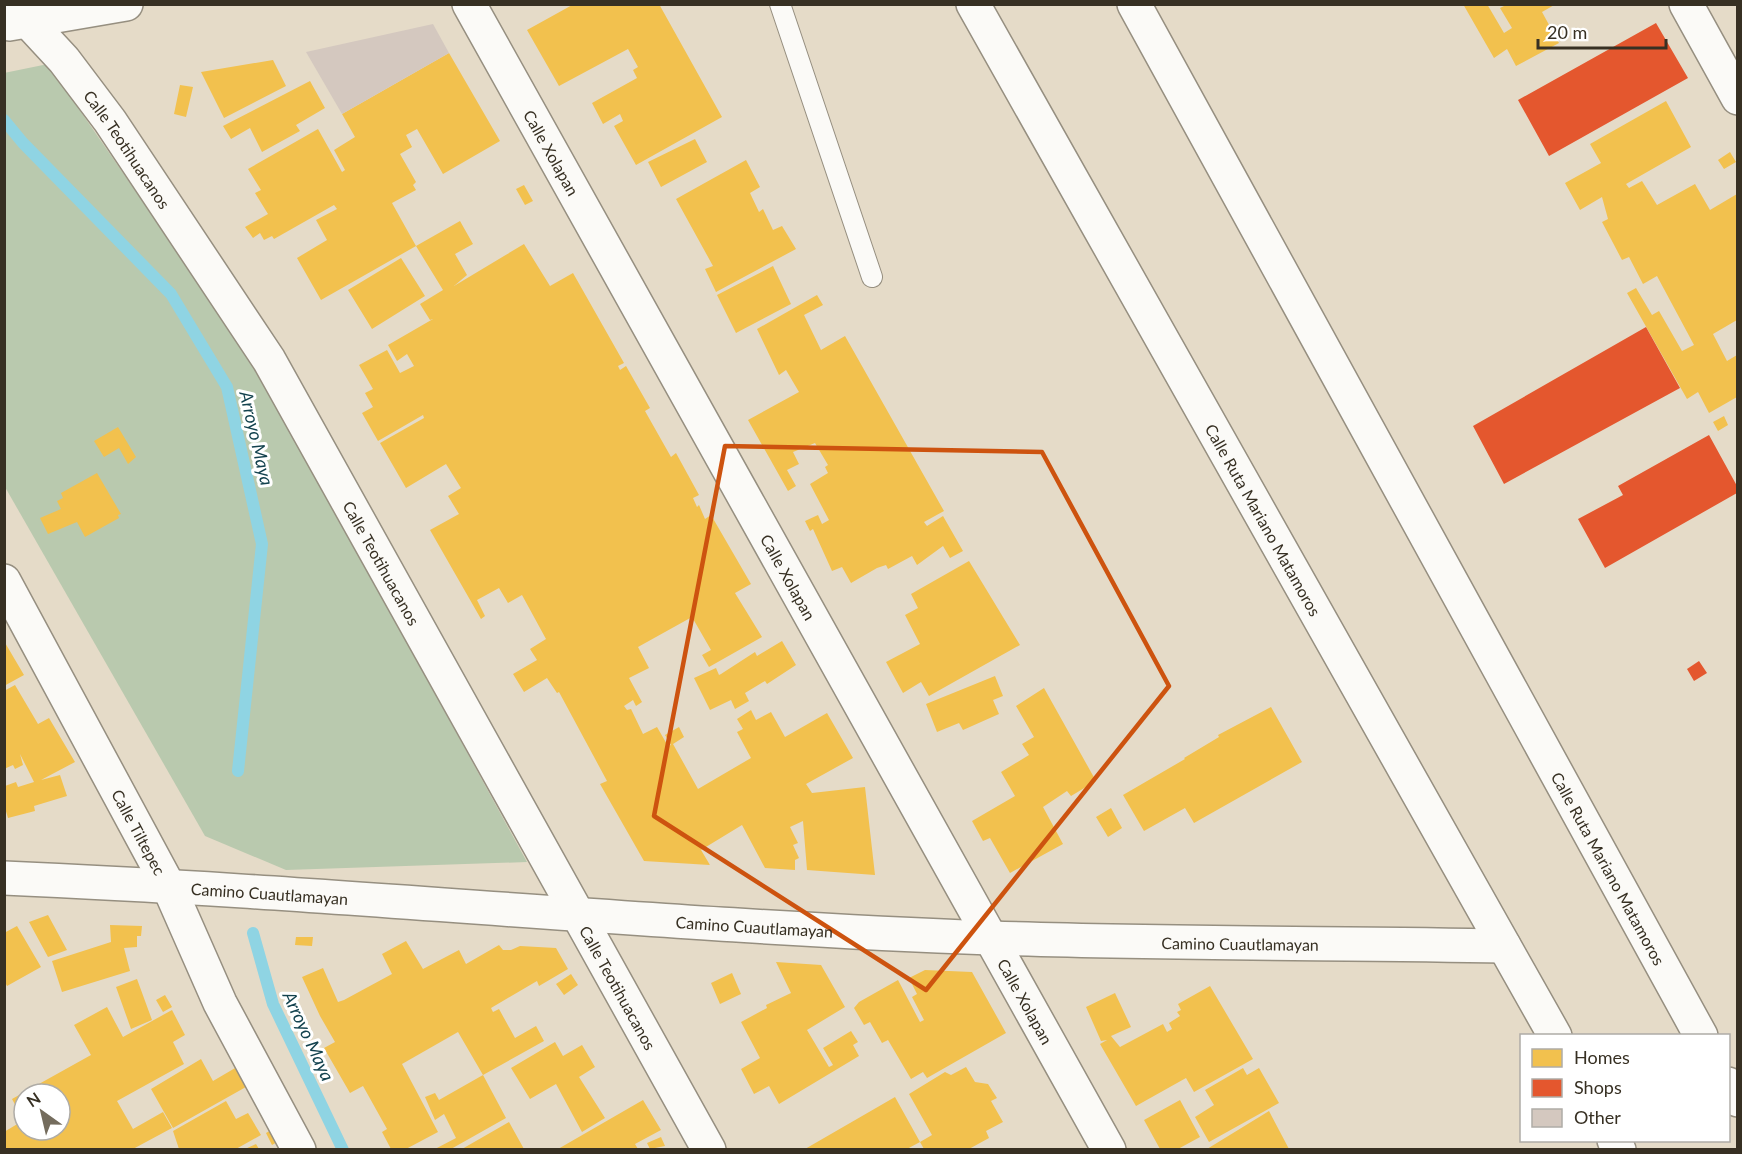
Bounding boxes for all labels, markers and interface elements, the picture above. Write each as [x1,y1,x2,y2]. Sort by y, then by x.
scale bar [1538,12,1666,50]
text: 20 m [1547,21,1587,43]
street label: Calle Teotihuacanos [80,86,175,212]
street label: Calle Xolapan [520,106,583,199]
water label: Arroyo Maya [235,388,279,487]
street label: Calle Ruta Mariano Matamoros [1202,420,1326,619]
street label: Calle Teotihuacanos [340,497,424,628]
street label: Calle Xolapan [757,531,820,623]
street label: Calle Ruta Mariano Matamoros [1548,768,1670,968]
street label: Calle Tiltepec [109,786,170,878]
street label: Camino Cuautlamayan [190,878,349,908]
street label: Camino Cuautlamayan [675,912,834,940]
street label: Calle Teotihuacanos [576,922,661,1053]
street label: Camino Cuautlamayan [1161,933,1319,953]
street label: Calle Xolapan [994,955,1057,1047]
water label: Arroyo Maya [278,987,339,1084]
legend [1520,1034,1730,1142]
text: Homes [1574,1046,1630,1068]
text: Shops [1574,1076,1622,1098]
north arrow [12,1082,72,1142]
text: N [23,1088,44,1110]
text: Other [1574,1106,1621,1128]

